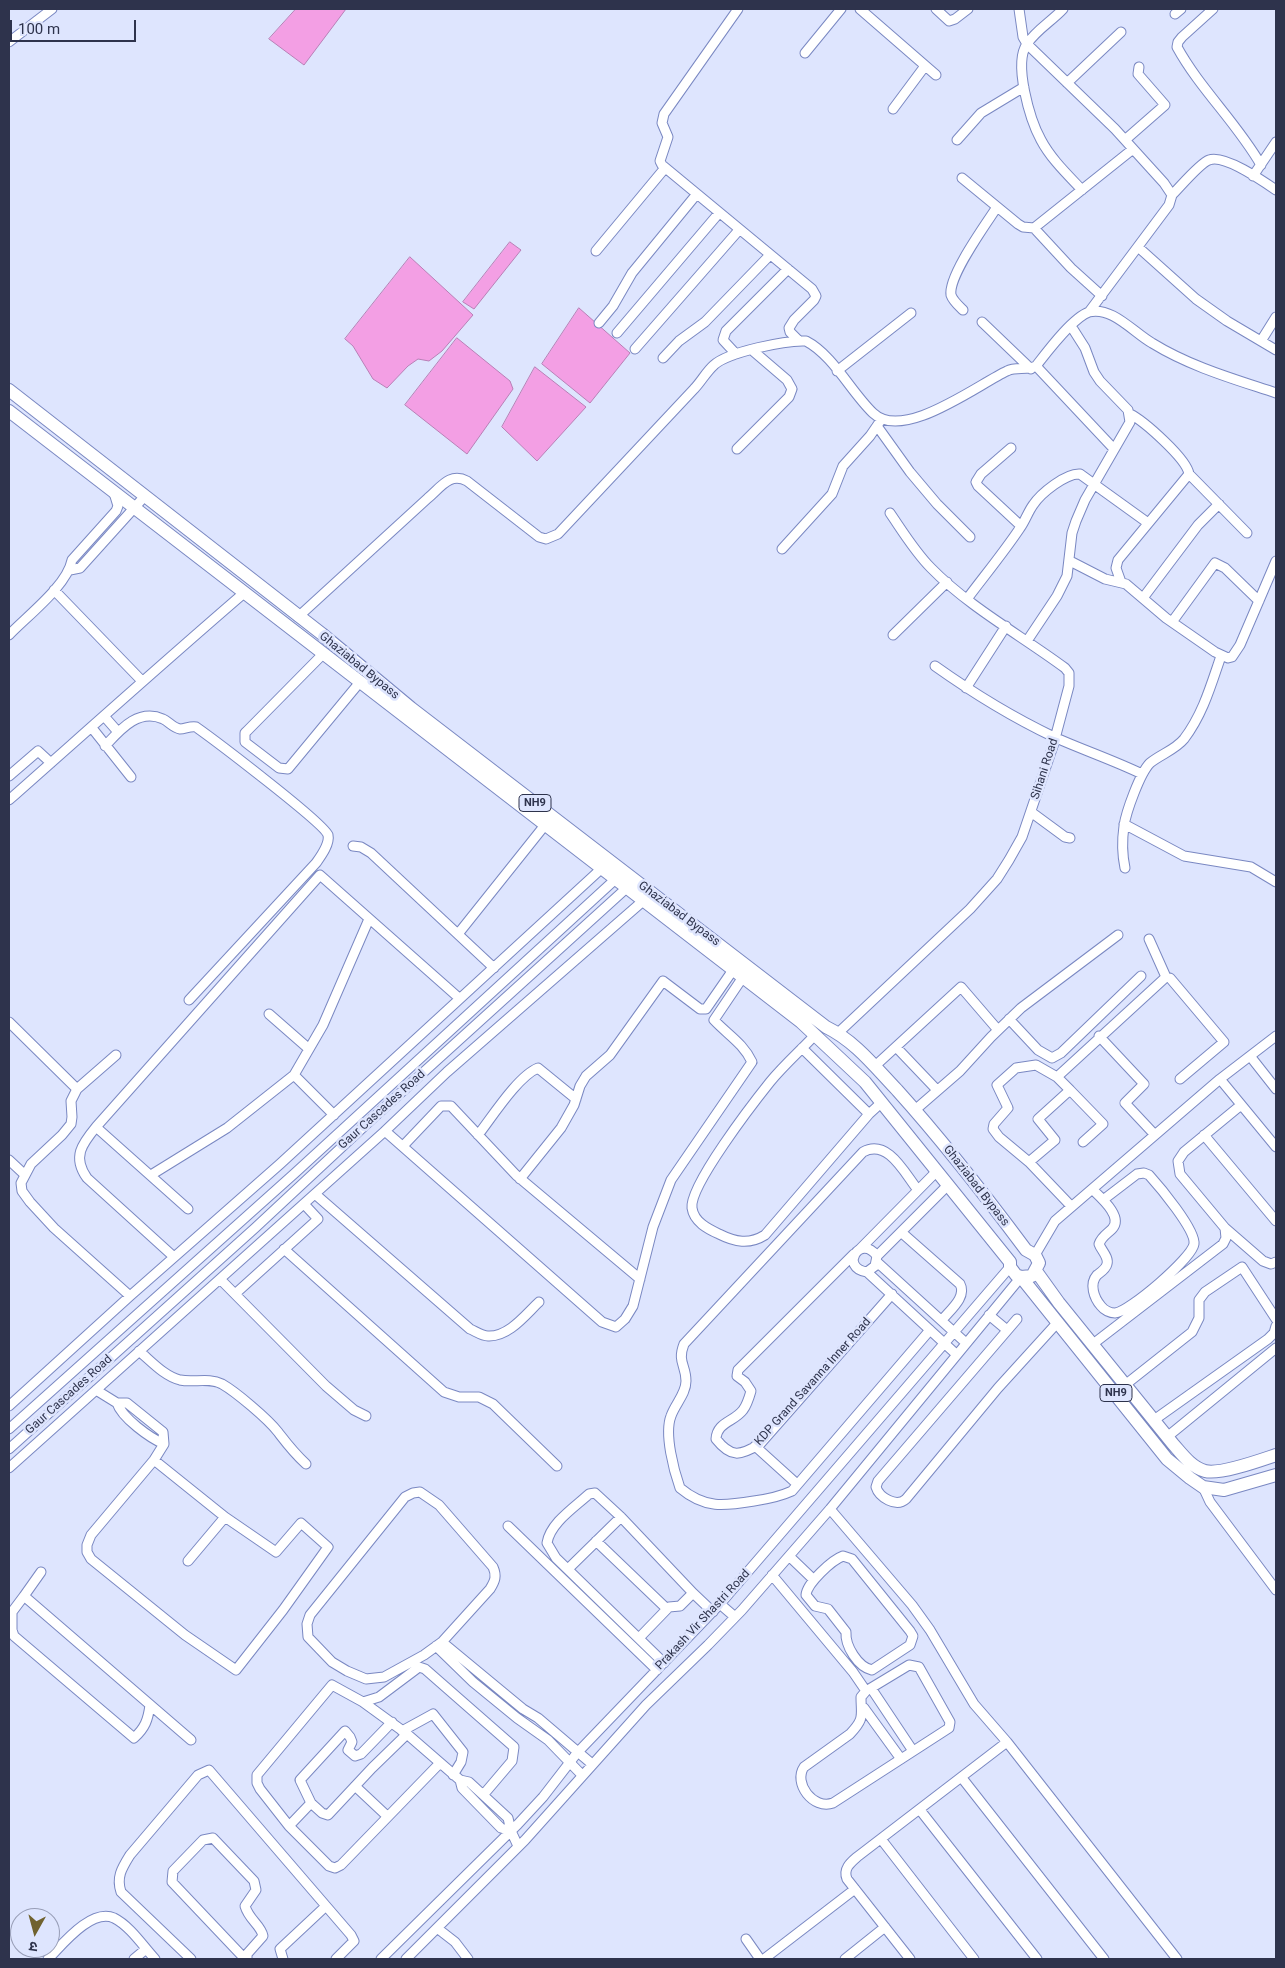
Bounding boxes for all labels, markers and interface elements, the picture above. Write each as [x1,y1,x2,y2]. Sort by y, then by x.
scale bar [12,10,139,42]
text: 100 m [18,20,60,38]
street label: Ghaziabad Bypass [316,629,402,703]
street label: Sihani Road [1028,737,1062,801]
road number: NH9 [519,794,551,811]
street label: Ghaziabad Bypass [635,879,723,949]
street label: Gaur Cascades Road [336,1067,428,1153]
street label: Ghaziabad Bypass [940,1143,1012,1229]
street label: KDP Grand Savanna Inner Road [752,1315,874,1449]
street label: Gaur Cascades Road [23,1352,115,1438]
road number: NH9 [1100,1385,1132,1402]
street label: Prakash Vir Shastri Road [653,1567,753,1673]
north arrow [10,1908,60,1958]
text: उ [28,1938,38,1955]

